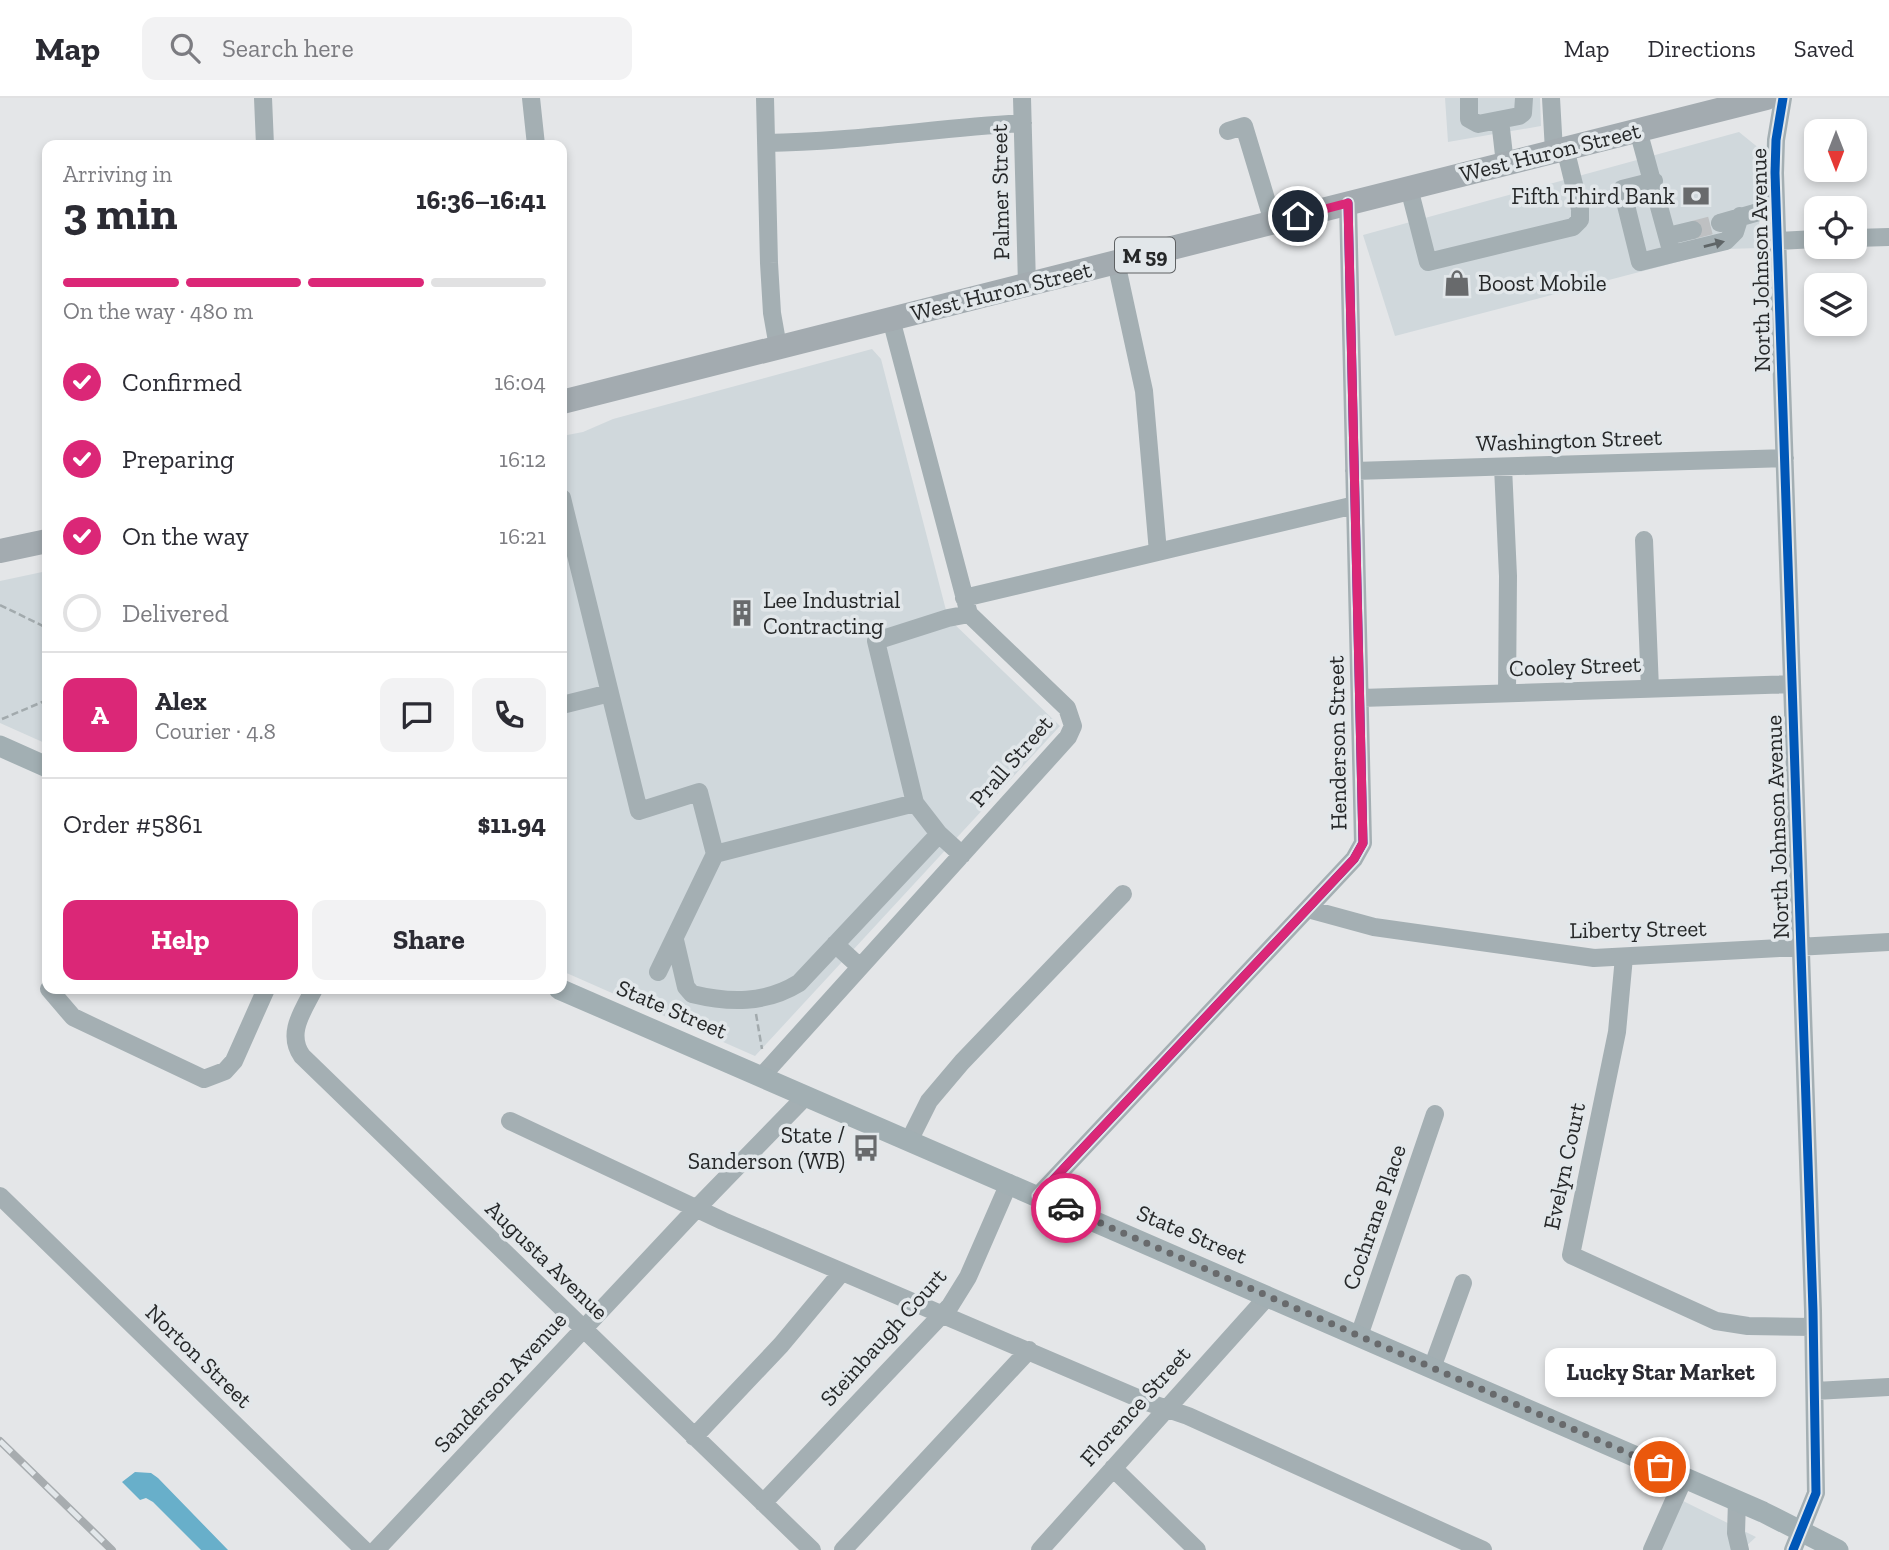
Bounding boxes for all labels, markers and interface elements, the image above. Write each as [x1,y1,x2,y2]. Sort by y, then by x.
search box [142,17,632,80]
text: Map [35,29,100,68]
icon: search [166,29,204,67]
text: Search here [222,32,354,64]
text: Map [1564,34,1610,63]
text: Directions [1648,34,1756,63]
text: Saved [1794,34,1854,63]
street label: West Huron Street [1457,116,1644,188]
north arrow [1804,119,1867,182]
map controls [1804,119,1867,336]
street label: Palmer Street [985,123,1015,260]
street label: North Johnson Avenue [1744,148,1776,372]
text: Arriving in [63,160,172,188]
bank icon: Fifth Third Bank [1681,181,1711,211]
place label: Fifth Third Bank [1511,182,1675,210]
text: 16:36–16:41 [416,184,546,216]
text: 3 min [63,186,177,241]
pin [1268,186,1328,246]
button: locate [1804,196,1867,259]
icon: home [1279,197,1317,235]
road number: M 59 [1115,238,1175,272]
one-way arrow [1703,238,1725,249]
street label: West Huron Street [908,255,1095,327]
shop icon: Boost Mobile [1442,268,1472,298]
place label: Boost Mobile [1478,269,1607,297]
button: layers [1804,273,1867,336]
text: On the way · 480 m [63,297,253,325]
icon: check [63,363,101,401]
text: Confirmed [122,366,242,398]
text: 16:04 [494,368,546,396]
street label: Washington Street [1476,423,1663,457]
icon: check [63,440,101,478]
text: Preparing [122,443,234,475]
text: 16:12 [499,445,546,473]
icon: check [63,517,101,555]
text: On the way [122,520,249,552]
text: 16:21 [499,522,546,550]
place label: Lee Industrial Contracting [763,586,900,640]
text: Delivered [122,597,229,629]
building icon: Lee Industrial Contracting [727,598,757,628]
street label: Cooley Street [1509,650,1642,682]
street label: Henderson Street [1321,655,1353,831]
button: chat [380,678,454,752]
button: phone [472,678,546,752]
text: Alex [155,685,207,717]
text: A [91,699,109,731]
street label: Prall Street [964,709,1059,812]
street label: North Johnson Avenue [1759,715,1795,939]
text: Courier · 4.8 [155,717,276,745]
text: Order #5861 [63,808,202,840]
text: $11.94 [478,808,546,840]
button: Help [63,900,298,980]
button: Share [312,900,546,980]
street label: Liberty Street [1569,914,1707,944]
street label: State Street [613,973,732,1045]
street label: Evelyn Court [1537,1099,1591,1232]
place label: State / Sanderson (WB) [688,1121,845,1175]
bus stop icon: State / Sanderson (WB) [851,1133,881,1163]
street label: Cochrane Place [1336,1141,1412,1293]
courier [1031,1173,1101,1243]
icon: car [1047,1189,1085,1227]
street label: Augusta Avenue [480,1194,614,1326]
street label: State Street [1133,1198,1252,1270]
street label: Steinbaugh Court [814,1262,953,1412]
street label: Norton Street [140,1298,258,1414]
street label: Sanderson Avenue [428,1306,572,1458]
street label: Florence Street [1074,1340,1196,1472]
callout: Lucky Star Market [1544,1348,1776,1397]
text: Lucky Star Market [1566,1358,1755,1386]
pin [1630,1437,1690,1497]
icon: bag [1641,1448,1679,1486]

